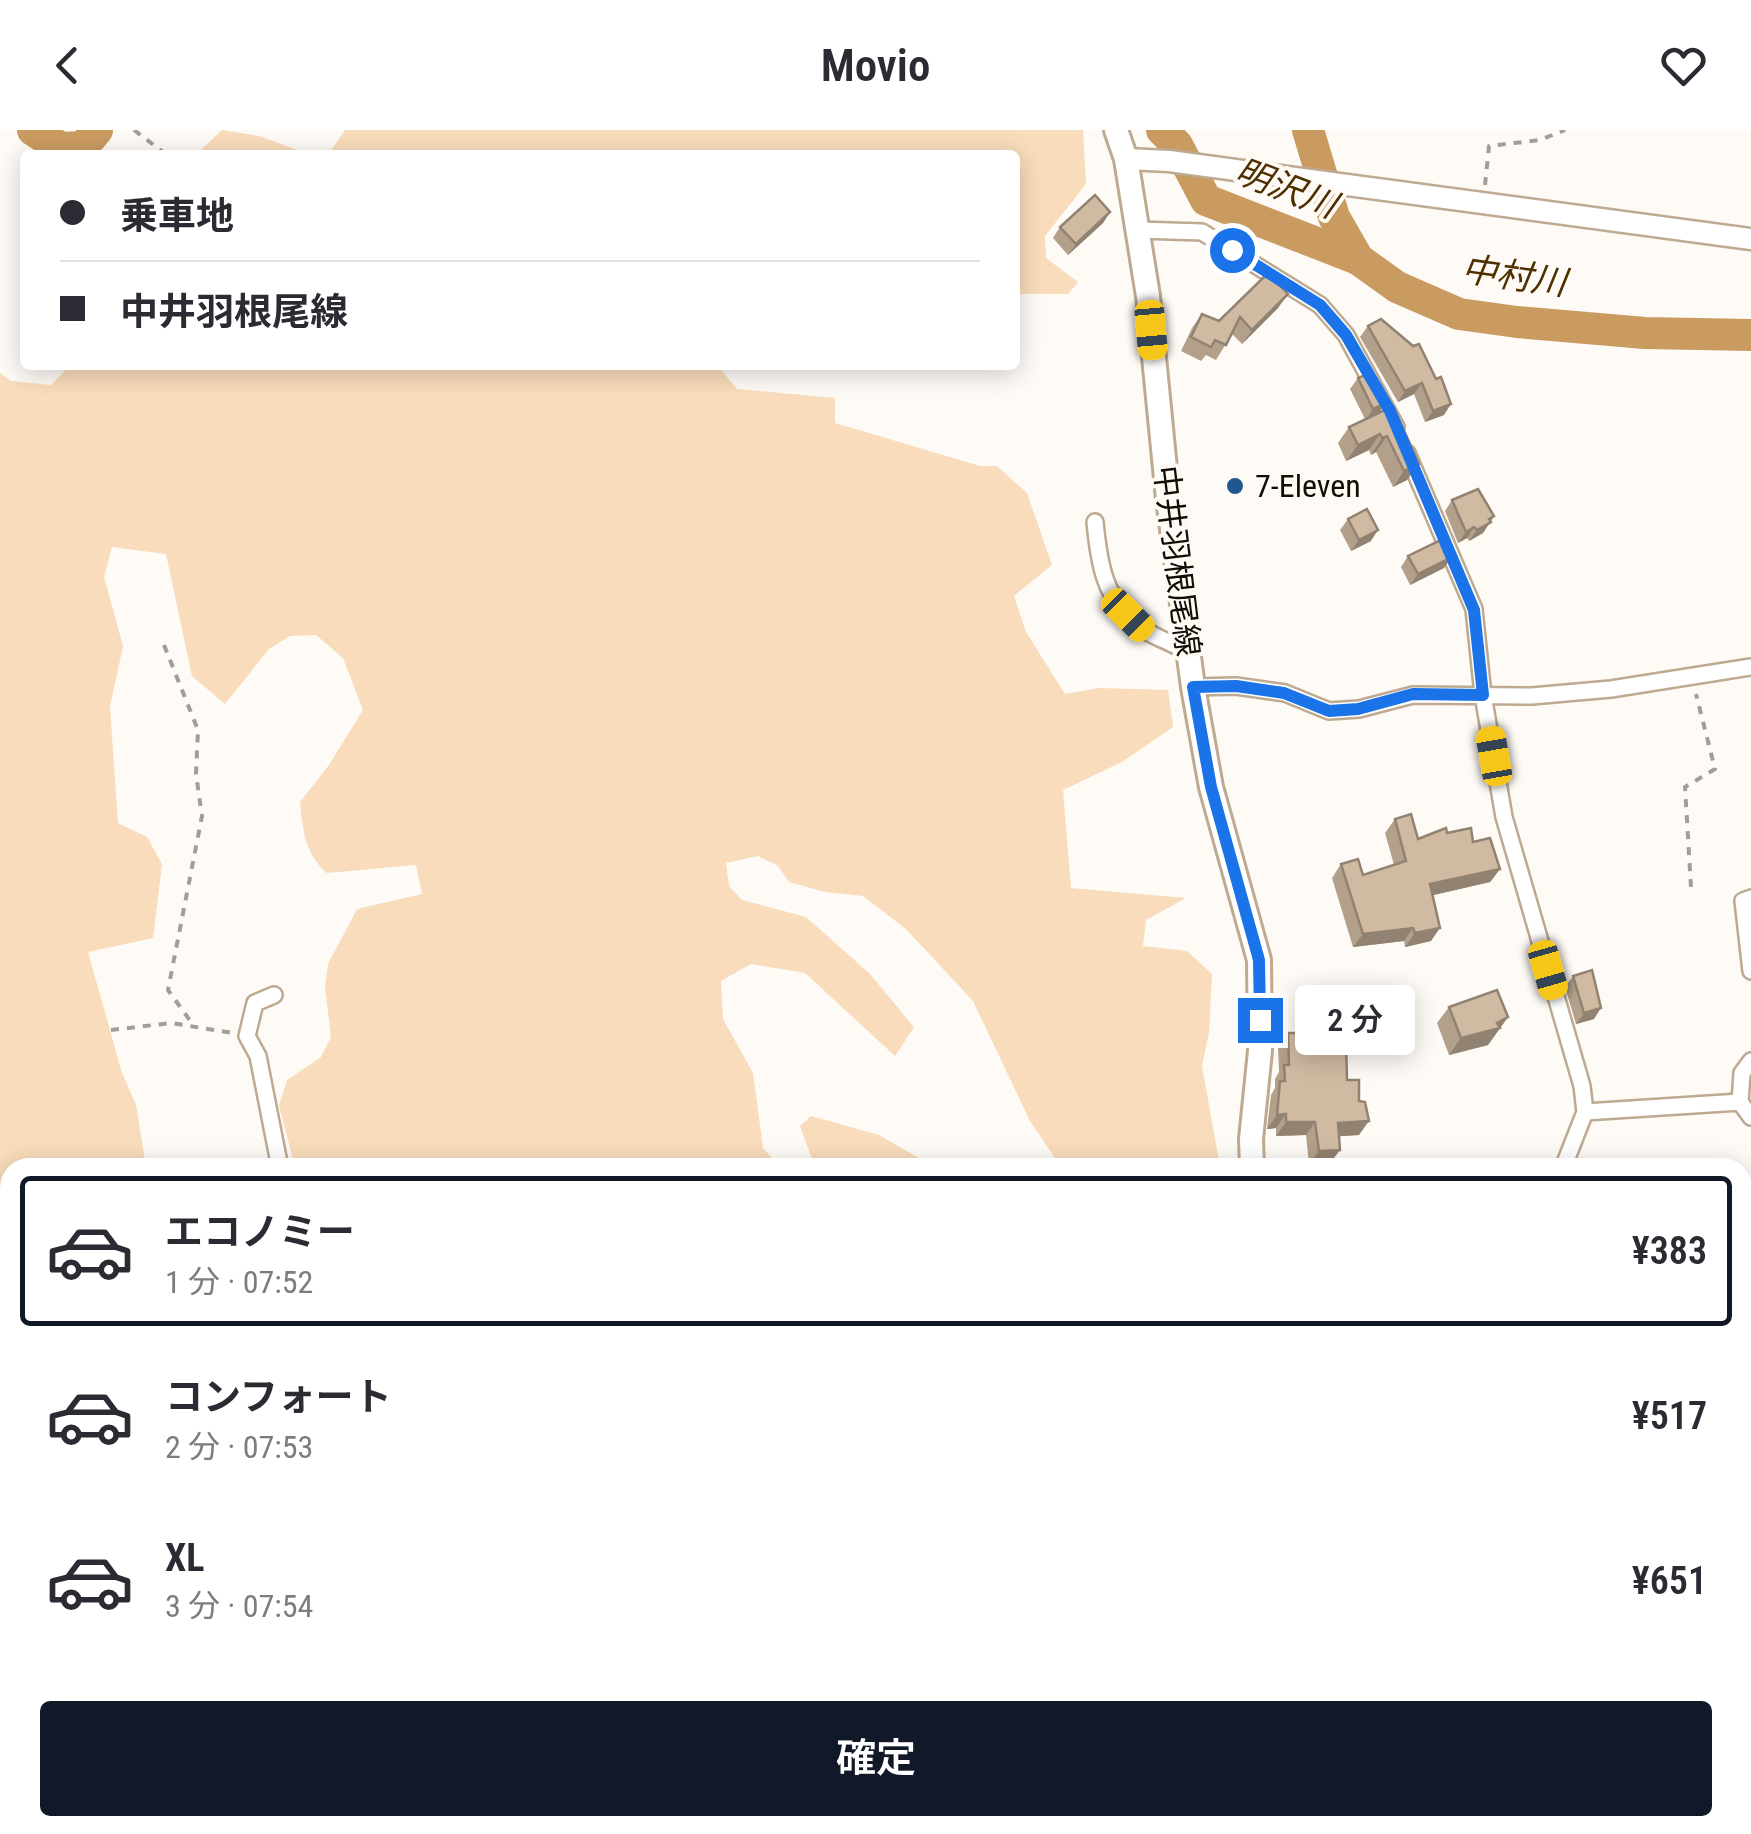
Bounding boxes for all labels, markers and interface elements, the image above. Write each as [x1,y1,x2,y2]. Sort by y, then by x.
icon: back [40,38,95,93]
icon: heart [1656,38,1711,93]
text: Movio [821,39,930,92]
water label: 明沢川 [1229,151,1346,228]
text: 乗車地 [120,194,234,238]
route start [1210,228,1255,273]
water label: 中村川 [1459,249,1573,305]
text: 中井羽根尾線 [120,290,348,334]
car [1133,299,1169,361]
street label: 中井羽根尾線 [1146,463,1208,659]
place label: 7-Eleven [1255,467,1361,505]
marker: 7-Eleven [1224,475,1246,497]
car [1096,583,1160,647]
car [1474,724,1514,788]
car [1525,937,1571,1003]
callout: 2 分 [1295,985,1415,1055]
route end [1238,998,1283,1043]
text: 2 分 [1327,1001,1383,1039]
icon: car [45,1206,135,1296]
text: エコノミー [165,1210,355,1254]
text: ¥383 [1632,1229,1707,1273]
text: 1 分 · 07:52 [165,1263,313,1301]
icon: car [45,1371,135,1461]
text: コンフォート [165,1375,392,1419]
text: ¥517 [1632,1394,1707,1438]
text: 2 分 · 07:53 [165,1428,313,1466]
icon: car [45,1536,135,1626]
text: XL [165,1536,204,1580]
text: ¥651 [1632,1559,1707,1603]
text: 3 分 · 07:54 [165,1587,313,1625]
button: 確定 [40,1701,1712,1816]

